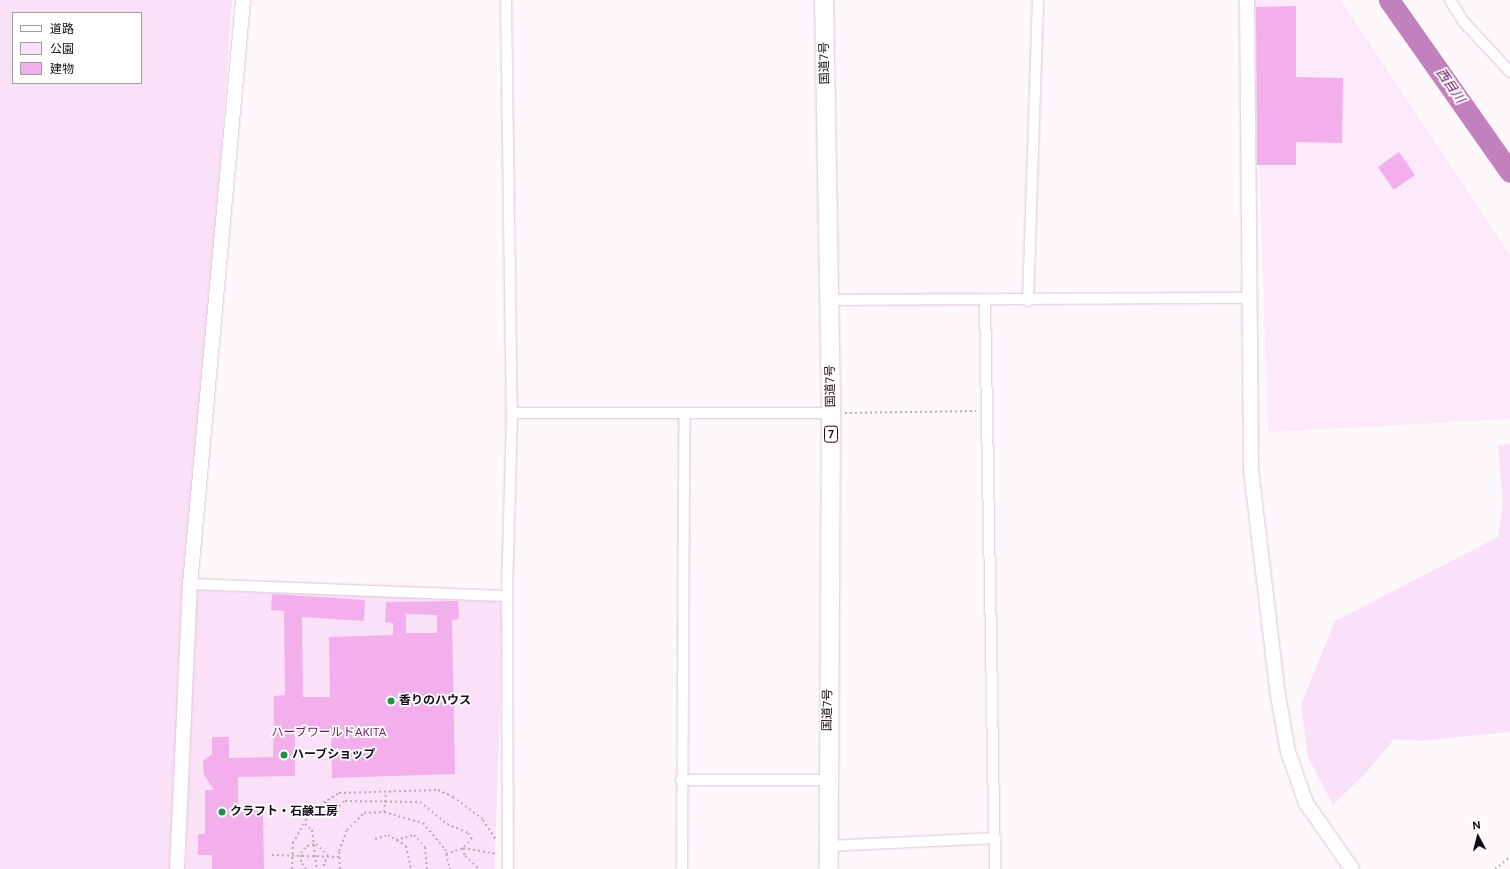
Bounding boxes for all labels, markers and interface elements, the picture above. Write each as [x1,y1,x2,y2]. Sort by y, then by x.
legend [12,12,142,84]
text: 道路 [50,21,74,37]
text: 公園 [50,41,74,57]
street label: 国道7号 [817,42,833,84]
text: 建物 [50,61,74,77]
water label: 西目川 [1432,66,1468,106]
street label: 国道7号 [823,365,839,407]
road number: 7 [824,425,838,443]
street label: 国道7号 [820,689,836,731]
place label: 香りのハウス [399,694,471,708]
marker: 香りのハウス [386,696,396,706]
park label: ハーブワールドAKITA [271,726,387,740]
place label: ハーブショップ [292,748,376,762]
marker: ハーブショップ [279,750,289,760]
place label: クラフト・石鹸工房 [230,805,338,819]
marker: クラフト・石鹸工房 [217,807,227,817]
north arrow [1458,817,1498,857]
text: N [1472,818,1481,833]

